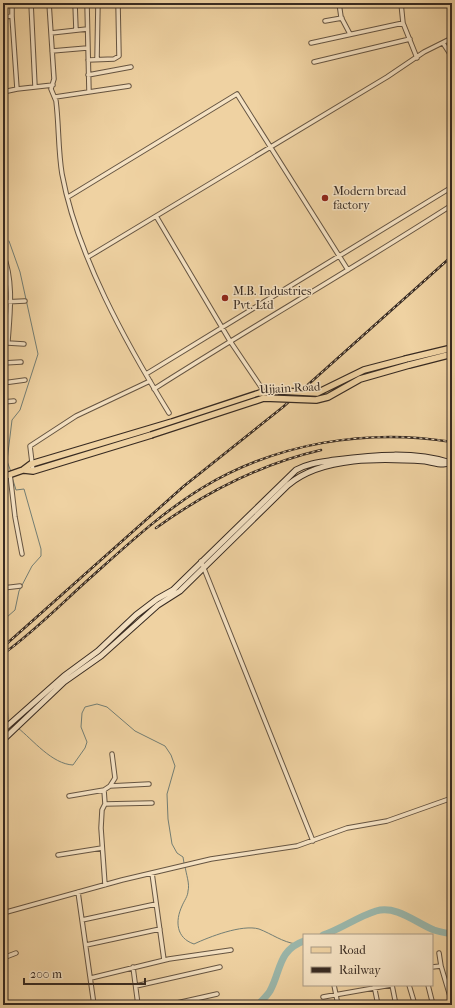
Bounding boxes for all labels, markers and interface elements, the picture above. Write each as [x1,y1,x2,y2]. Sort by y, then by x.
place label: Modern bread factory [333,184,407,212]
marker: Modern bread factory [320,193,330,203]
place label: M.B. Industries Pvt. Ltd [233,284,312,312]
marker: M.B. Industries Pvt. Ltd [220,293,230,303]
street label: Ujjain Road [259,379,321,397]
legend [303,934,433,986]
text: Road [339,943,366,957]
scale bar [24,960,145,986]
text: Railway [339,963,381,977]
text: 200 m [30,967,62,981]

